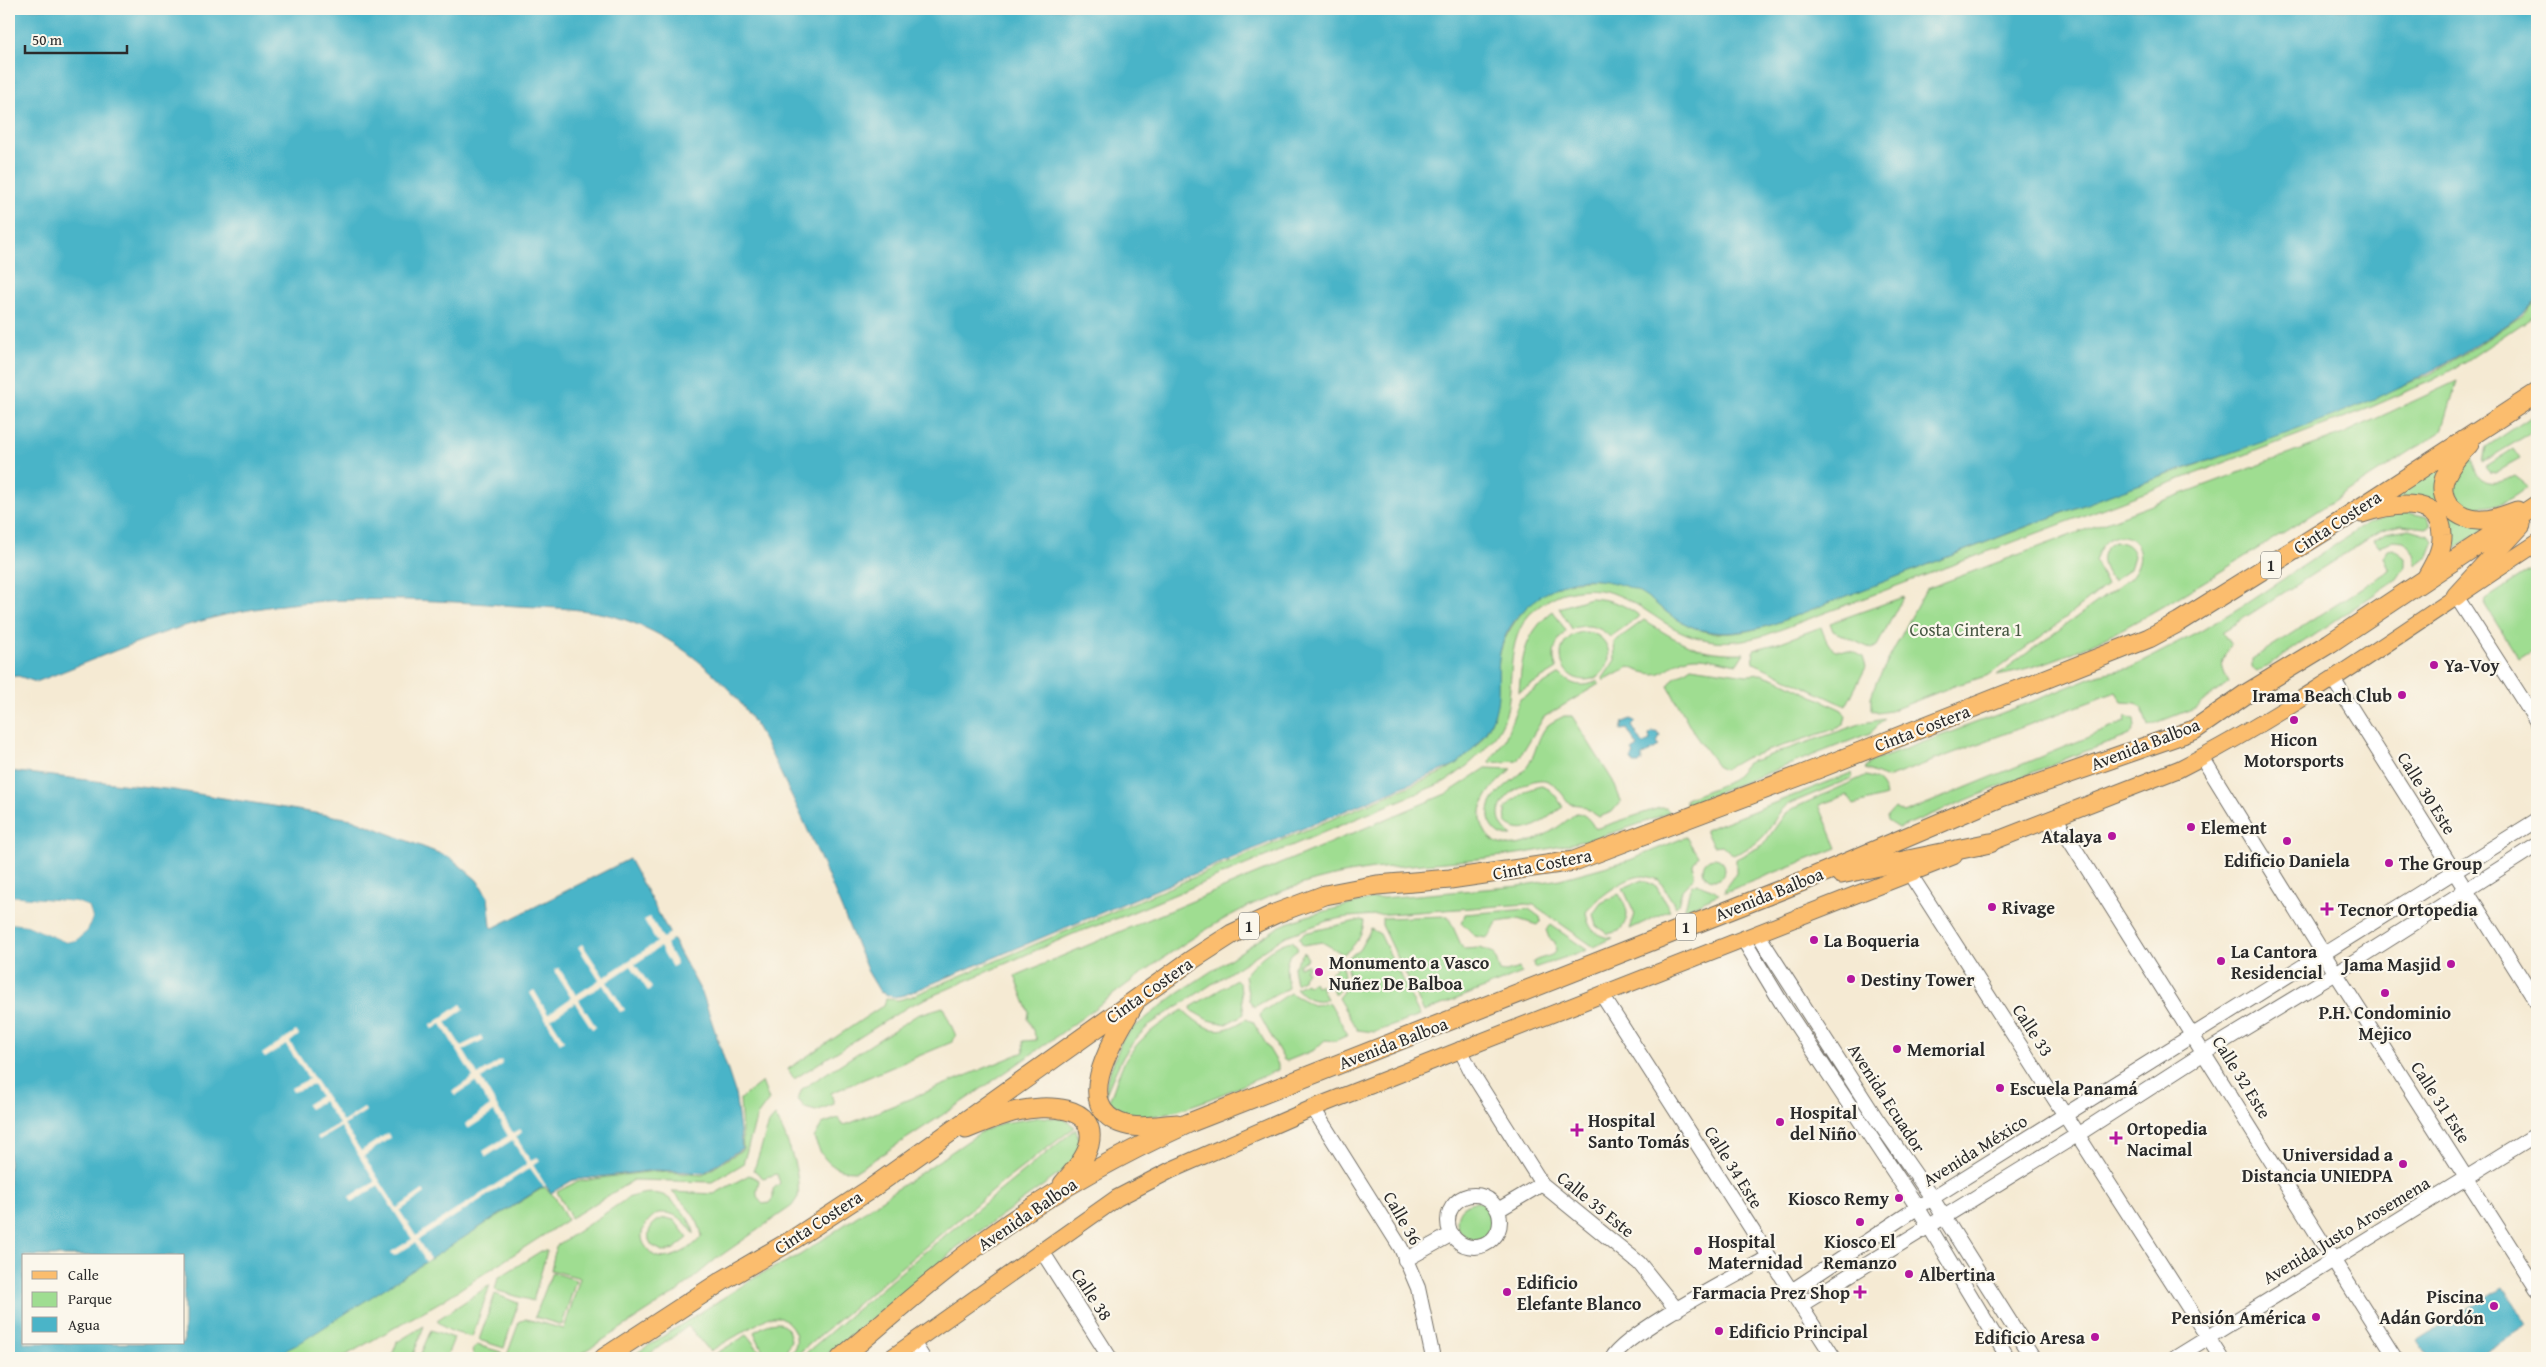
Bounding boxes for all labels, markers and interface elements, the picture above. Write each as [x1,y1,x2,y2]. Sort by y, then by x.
scale bar [25,22,128,54]
text: 50 m [32,29,63,50]
street label: Cinta Costera [2288,483,2387,561]
road number: 1 [2261,552,2281,578]
park label: Costa Cintera 1 [1909,616,2023,643]
place label: Ya-Voy [2444,652,2500,679]
marker: Ya-Voy [2428,659,2440,671]
place label: Irama Beach Club [2252,682,2392,709]
marker: Irama Beach Club [2396,689,2408,701]
street label: Cinta Costera [1870,697,1974,759]
street label: Avenida Balboa [2086,711,2204,777]
marker: Hicon Motorsports [2288,714,2300,726]
place label: Hicon Motorsports [2244,726,2344,774]
street label: Calle 30 Este [2391,746,2463,840]
place label: Element [2201,814,2267,841]
marker: Element [2185,821,2197,833]
place label: Atalaya [2041,823,2103,850]
marker: Atalaya [2106,830,2118,842]
marker: Edificio Daniela [2281,835,2293,847]
street label: Cinta Costera [1490,841,1594,887]
place label: Edificio Daniela [2224,847,2351,874]
place label: The Group [2399,850,2482,877]
marker: The Group [2383,857,2395,869]
street label: Avenida Balboa [1711,860,1828,928]
place label: Rivage [2002,894,2055,921]
place label: Tecnor Ortopedia [2338,896,2478,923]
marker: Rivage [1986,901,1998,913]
marker: Tecnor Ortopedia [2320,902,2334,916]
road number: 1 [1239,912,1259,939]
road number: 1 [1676,914,1696,940]
place label: La Boqueria [1824,927,1920,954]
marker: La Boqueria [1808,934,1820,946]
place label: La Cantora Residencial [2231,938,2323,986]
place label: Monumento a Vasco Nuñez De Balboa [1329,949,1490,997]
street label: Cinta Costera [1100,950,1198,1030]
place label: Jama Masjid [2340,951,2442,978]
marker: La Cantora Residencial [2215,955,2227,967]
marker: Jama Masjid [2445,958,2457,970]
marker: Monumento a Vasco Nuñez De Balboa [1313,966,1325,978]
place label: Destiny Tower [1861,966,1975,993]
marker: Destiny Tower [1845,973,1857,985]
marker: P.H. Condominio Mejico [2379,987,2391,999]
street label: Calle 33 [2006,998,2060,1062]
place label: P.H. Condominio Mejico [2319,999,2452,1047]
street label: Avenida Balboa [1334,1010,1452,1076]
street label: Calle 32 Este [2206,1030,2278,1124]
place label: Memorial [1907,1036,1985,1063]
street label: Avenida Ecuador [1841,1038,1933,1159]
marker: Memorial [1891,1043,1903,1055]
street label: Calle 31 Este [2404,1056,2478,1148]
place label: Escuela Panamá [2010,1075,2139,1102]
marker: Escuela Panamá [1994,1082,2006,1094]
place label: Hospital del Niño [1790,1099,1858,1147]
place label: Hospital Santo Tomás [1588,1107,1690,1155]
street label: Avenida México [1917,1107,2033,1193]
place label: Ortopedia Nacimal [2127,1115,2208,1163]
marker: Hospital del Niño [1774,1116,1786,1128]
street label: Calle 34 Este [1698,1120,1770,1214]
marker: Hospital Santo Tomás [1570,1123,1584,1137]
marker: Ortopedia Nacimal [2109,1131,2123,1145]
place label: Universidad a Distancia UNIEDPA [2242,1141,2394,1189]
marker: Universidad a Distancia UNIEDPA [2397,1158,2409,1170]
street label: Calle 35 Este [1551,1164,1641,1244]
street label: Avenida Justo Arosemena [2257,1169,2435,1291]
street label: Avenida Balboa [972,1170,1083,1257]
street label: Cinta Costera [769,1183,868,1261]
place label: Kiosco Remy [1788,1185,1890,1212]
street label: Calle 36 [1377,1186,1429,1250]
marker: Kiosco Remy [1893,1192,1905,1204]
marker: Kiosco El Remanzo [1854,1216,1866,1228]
place label: Hospital Maternidad [1708,1228,1803,1276]
place label: Kiosco El Remanzo [1823,1228,1897,1276]
marker: Hospital Maternidad [1692,1245,1704,1257]
legend [22,1254,185,1344]
place label: Albertina [1919,1261,1996,1288]
street label: Calle 38 [1065,1262,1119,1326]
text: Calle [68,1264,99,1285]
marker: Albertina [1903,1268,1915,1280]
place label: Edificio Elefante Blanco [1517,1269,1642,1317]
place label: Farmacia Prez Shop [1692,1279,1850,1306]
place label: Piscina Adán Gordón [2379,1283,2485,1331]
marker: Edificio Elefante Blanco [1501,1286,1513,1298]
marker: Farmacia Prez Shop [1854,1286,1866,1298]
text: Parque [68,1288,112,1309]
marker: Piscina Adán Gordón [2488,1300,2500,1312]
place label: Pensión América [2171,1304,2307,1331]
marker: Pensión América [2310,1311,2322,1323]
text: Agua [68,1314,100,1335]
place label: Edificio Principal [1729,1318,1868,1345]
place label: Edificio Aresa [1975,1324,2086,1351]
marker: Edificio Principal [1713,1325,1725,1337]
marker: Edificio Aresa [2089,1331,2101,1343]

